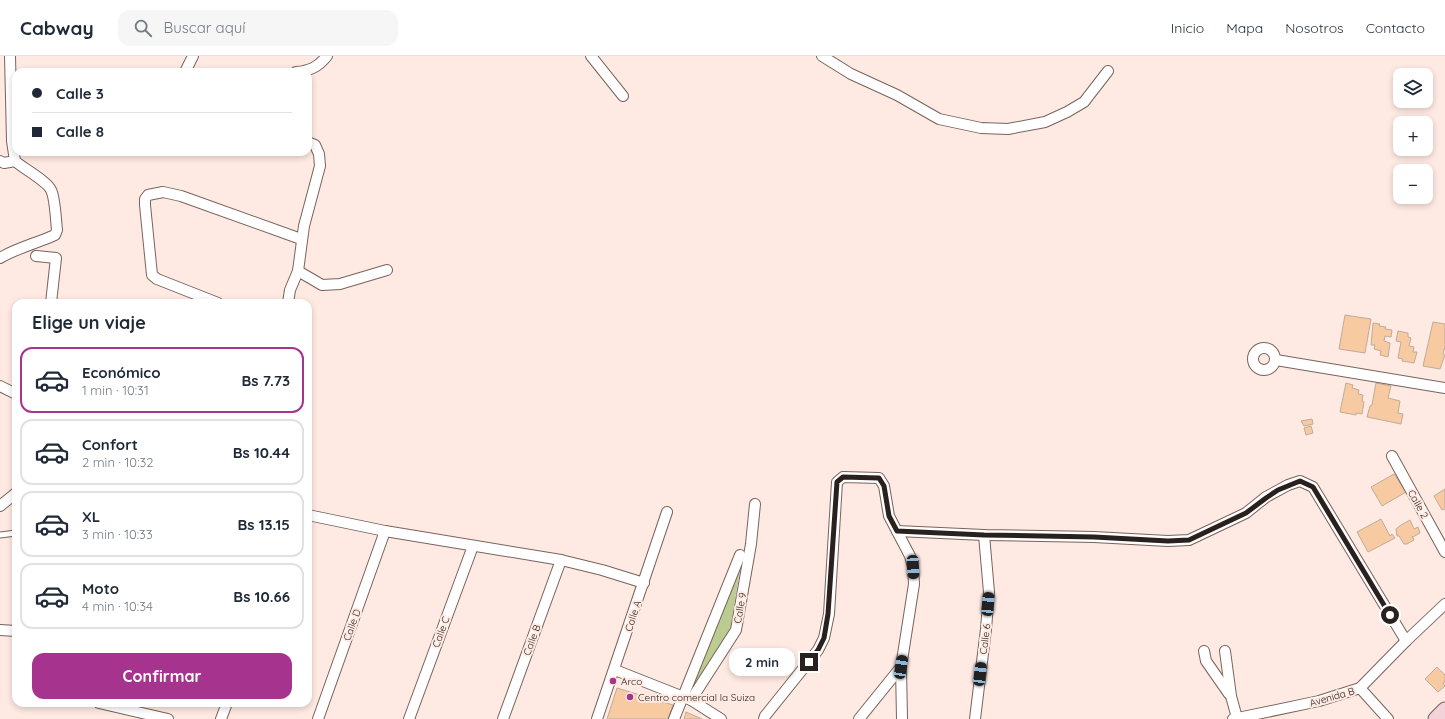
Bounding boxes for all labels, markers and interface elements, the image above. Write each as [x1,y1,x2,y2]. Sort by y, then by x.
search box [118,10,398,46]
text: Cabway [20,16,94,40]
icon: search [132,17,154,39]
text: Buscar aquí [164,18,246,37]
text: Inicio [1171,19,1204,37]
text: Mapa [1226,19,1263,37]
text: Nosotros [1285,19,1344,37]
text: Contacto [1366,19,1425,37]
map controls [1393,68,1433,204]
button: layers [1393,68,1433,108]
text: Calle 3 [56,84,104,103]
button: + [1393,116,1433,156]
text: Calle 8 [56,122,104,141]
button: − [1393,164,1433,204]
text: Elige un viaje [32,311,146,334]
icon: car [34,362,70,398]
text: Económico [82,363,161,382]
text: Bs 7.73 [242,371,290,390]
text: 1 min · 10:31 [82,382,149,398]
icon: car [34,434,70,470]
text: Confort [82,435,138,454]
text: Bs 10.44 [233,443,290,462]
text: 2 min · 10:32 [82,454,154,470]
street label: Calle 2 [1405,487,1431,521]
icon: car [34,506,70,542]
text: XL [82,507,100,526]
text: Bs 13.15 [237,515,290,534]
text: 3 min · 10:33 [82,526,153,542]
car [906,555,920,579]
icon: car [34,578,70,614]
text: Moto [82,579,119,598]
text: Bs 10.66 [233,587,290,606]
street label: Calle 9 [731,591,749,624]
car [981,592,995,616]
text: 4 min · 10:34 [82,598,153,614]
street label: Calle A [622,598,644,633]
route start [1381,606,1399,624]
street label: Calle D [340,607,364,643]
street label: Calle C [429,614,453,649]
street label: Calle B [520,622,544,657]
street label: Calle 6 [977,622,993,655]
callout: 2 min [729,648,795,676]
button: Confirmar [32,653,292,699]
route end [800,653,818,671]
text: 2 min [745,654,779,670]
car [893,654,909,680]
car [973,661,987,687]
place label: Arco [621,675,642,688]
marker: Arco [608,676,618,686]
street label: Avenida B [1308,684,1357,710]
place label: Centro comercial la Suiza [638,691,755,704]
marker: Centro comercial la Suiza [625,692,635,702]

